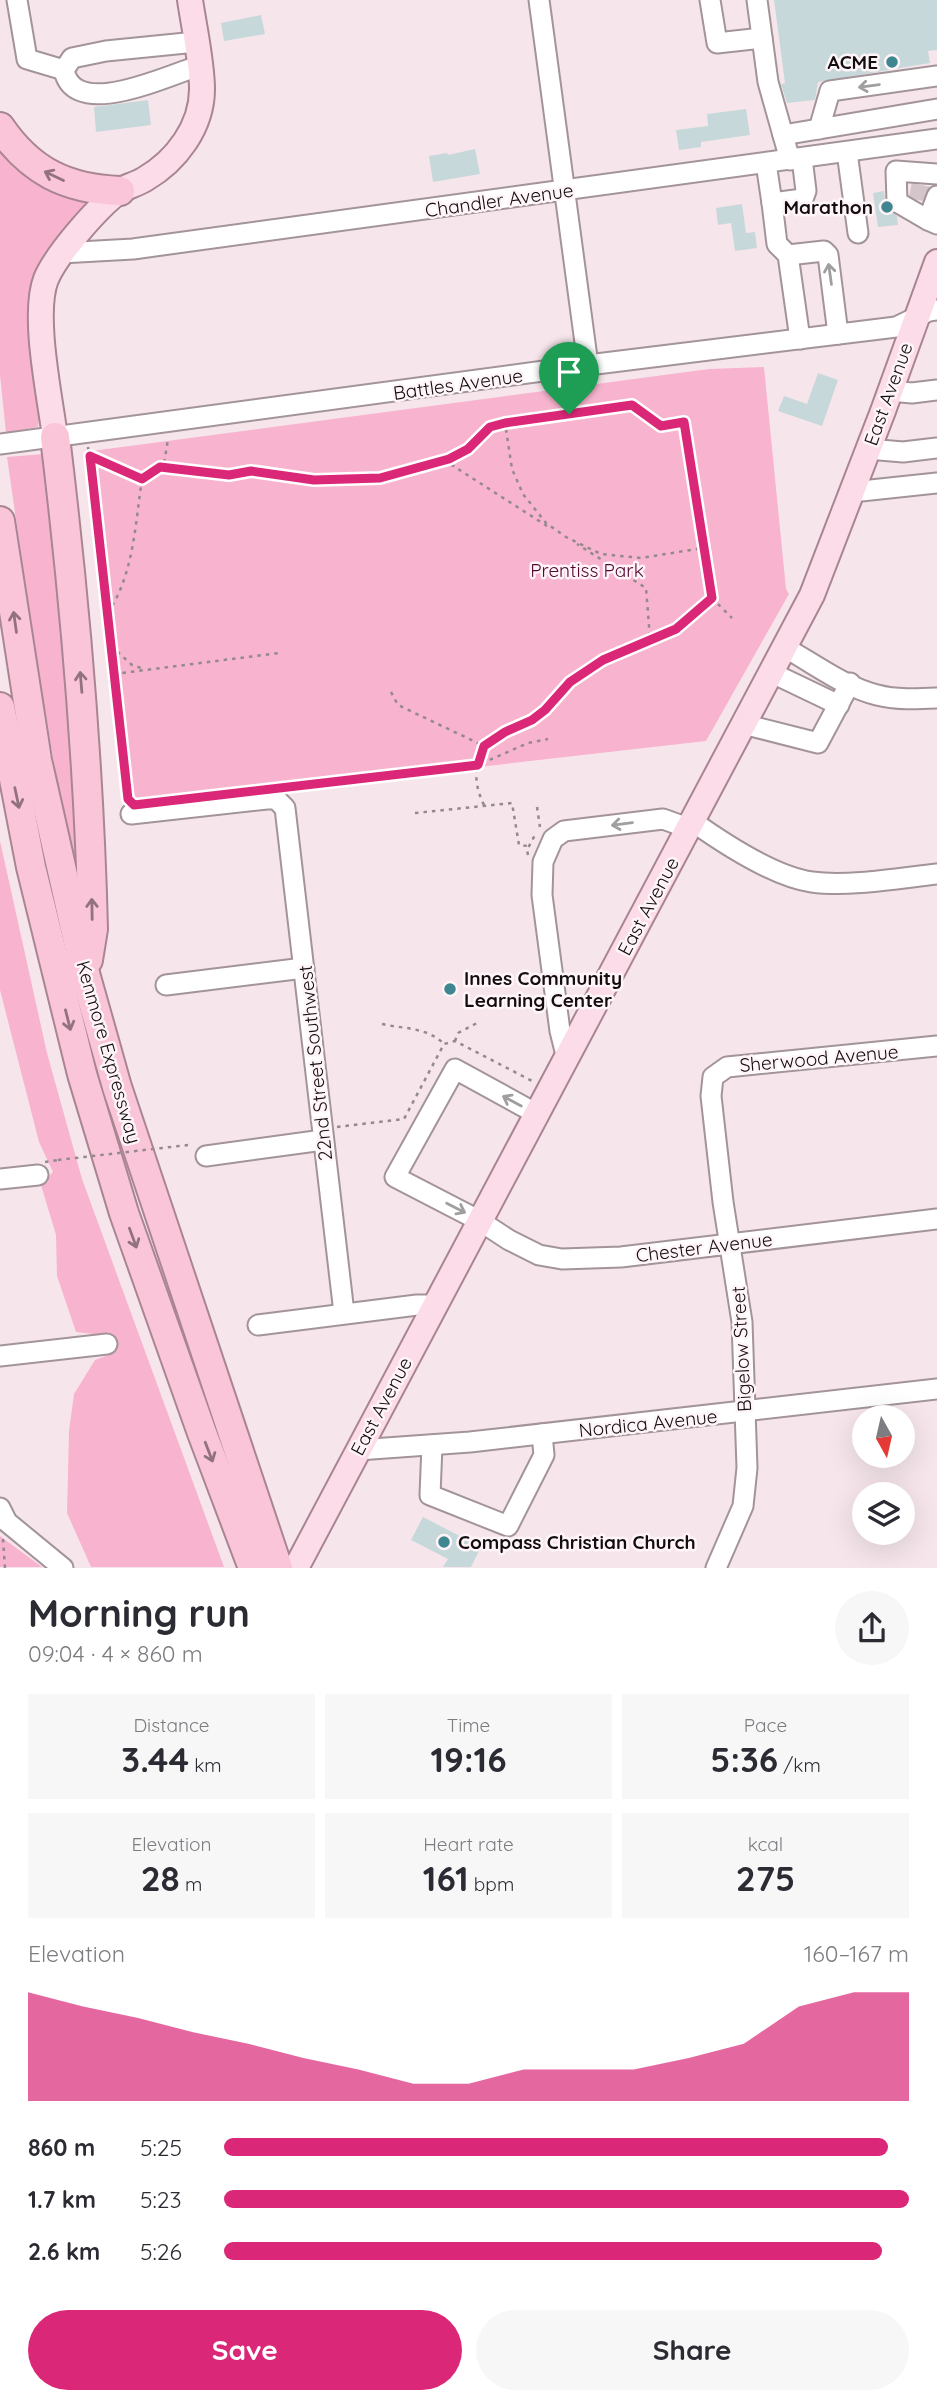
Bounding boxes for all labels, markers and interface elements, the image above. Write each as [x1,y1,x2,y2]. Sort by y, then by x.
place label: ACME [828,50,878,74]
marker: ACME [884,54,900,70]
one-way arrow [859,79,881,92]
one-way arrow [44,169,65,182]
street label: Chandler Avenue [423,178,575,222]
place label: Marathon [783,195,873,219]
marker: Marathon [879,199,895,215]
one-way arrow [823,263,836,286]
street label: East Avenue [858,339,918,449]
pin [539,342,599,414]
icon: arrive [550,353,588,391]
street label: Battles Avenue [392,363,524,405]
park label: Prentiss Park [530,558,644,582]
one-way arrow [8,611,21,634]
one-way arrow [74,671,87,694]
one-way arrow [11,786,25,809]
one-way arrow [611,817,634,830]
street label: East Avenue [612,853,684,959]
one-way arrow [86,898,99,921]
street label: Kenmore Expressway [71,958,147,1146]
street label: 22nd Street Southwest [293,964,337,1162]
place label: Innes Community Learning Center [464,966,622,1012]
marker: Innes Community Learning Center [442,981,458,997]
one-way arrow [62,1008,75,1031]
street label: Sherwood Avenue [739,1039,899,1077]
one-way arrow [502,1094,523,1107]
one-way arrow [445,1202,466,1216]
one-way arrow [128,1226,140,1248]
street label: Chester Avenue [634,1227,774,1267]
street label: Bigelow Street [726,1286,756,1412]
street label: East Avenue [345,1353,417,1459]
street label: Nordica Avenue [577,1404,719,1442]
north arrow [852,1405,915,1468]
map controls [852,1405,915,1545]
one-way arrow [204,1441,217,1463]
button: layers [852,1482,915,1545]
place label: Compass Christian Church [458,1530,696,1554]
marker: Compass Christian Church [436,1534,452,1550]
text: Morning run [28,1589,250,1637]
button: share [835,1591,909,1665]
text: 09:04 · 4 × 860 m [28,1639,203,1668]
text: Distance [133,1713,210,1737]
text: Time [447,1713,490,1737]
text: Pace [744,1713,787,1737]
text: 3.44 [121,1737,189,1781]
text: 19:16 [430,1737,507,1781]
text: 5:36 [710,1737,778,1781]
text: km [189,1753,222,1777]
text: /km [778,1753,821,1777]
text: Elevation [131,1832,212,1856]
text: Heart rate [423,1832,514,1856]
text: kcal [748,1832,783,1856]
text: 28 [141,1856,180,1900]
text: 161 [423,1856,469,1900]
text: 275 [736,1856,795,1900]
text: m [180,1872,202,1896]
text: bpm [469,1872,514,1896]
text: Elevation [28,1939,125,1968]
text: 160–167 m [804,1939,909,1968]
text: 860 m [28,2133,95,2162]
text: 5:25 [140,2133,182,2162]
text: 1.7 km [28,2185,96,2214]
text: 5:23 [140,2185,182,2214]
text: 2.6 km [28,2237,100,2266]
text: 5:26 [140,2237,182,2266]
button: Save [28,2310,462,2390]
button: Share [476,2310,909,2390]

